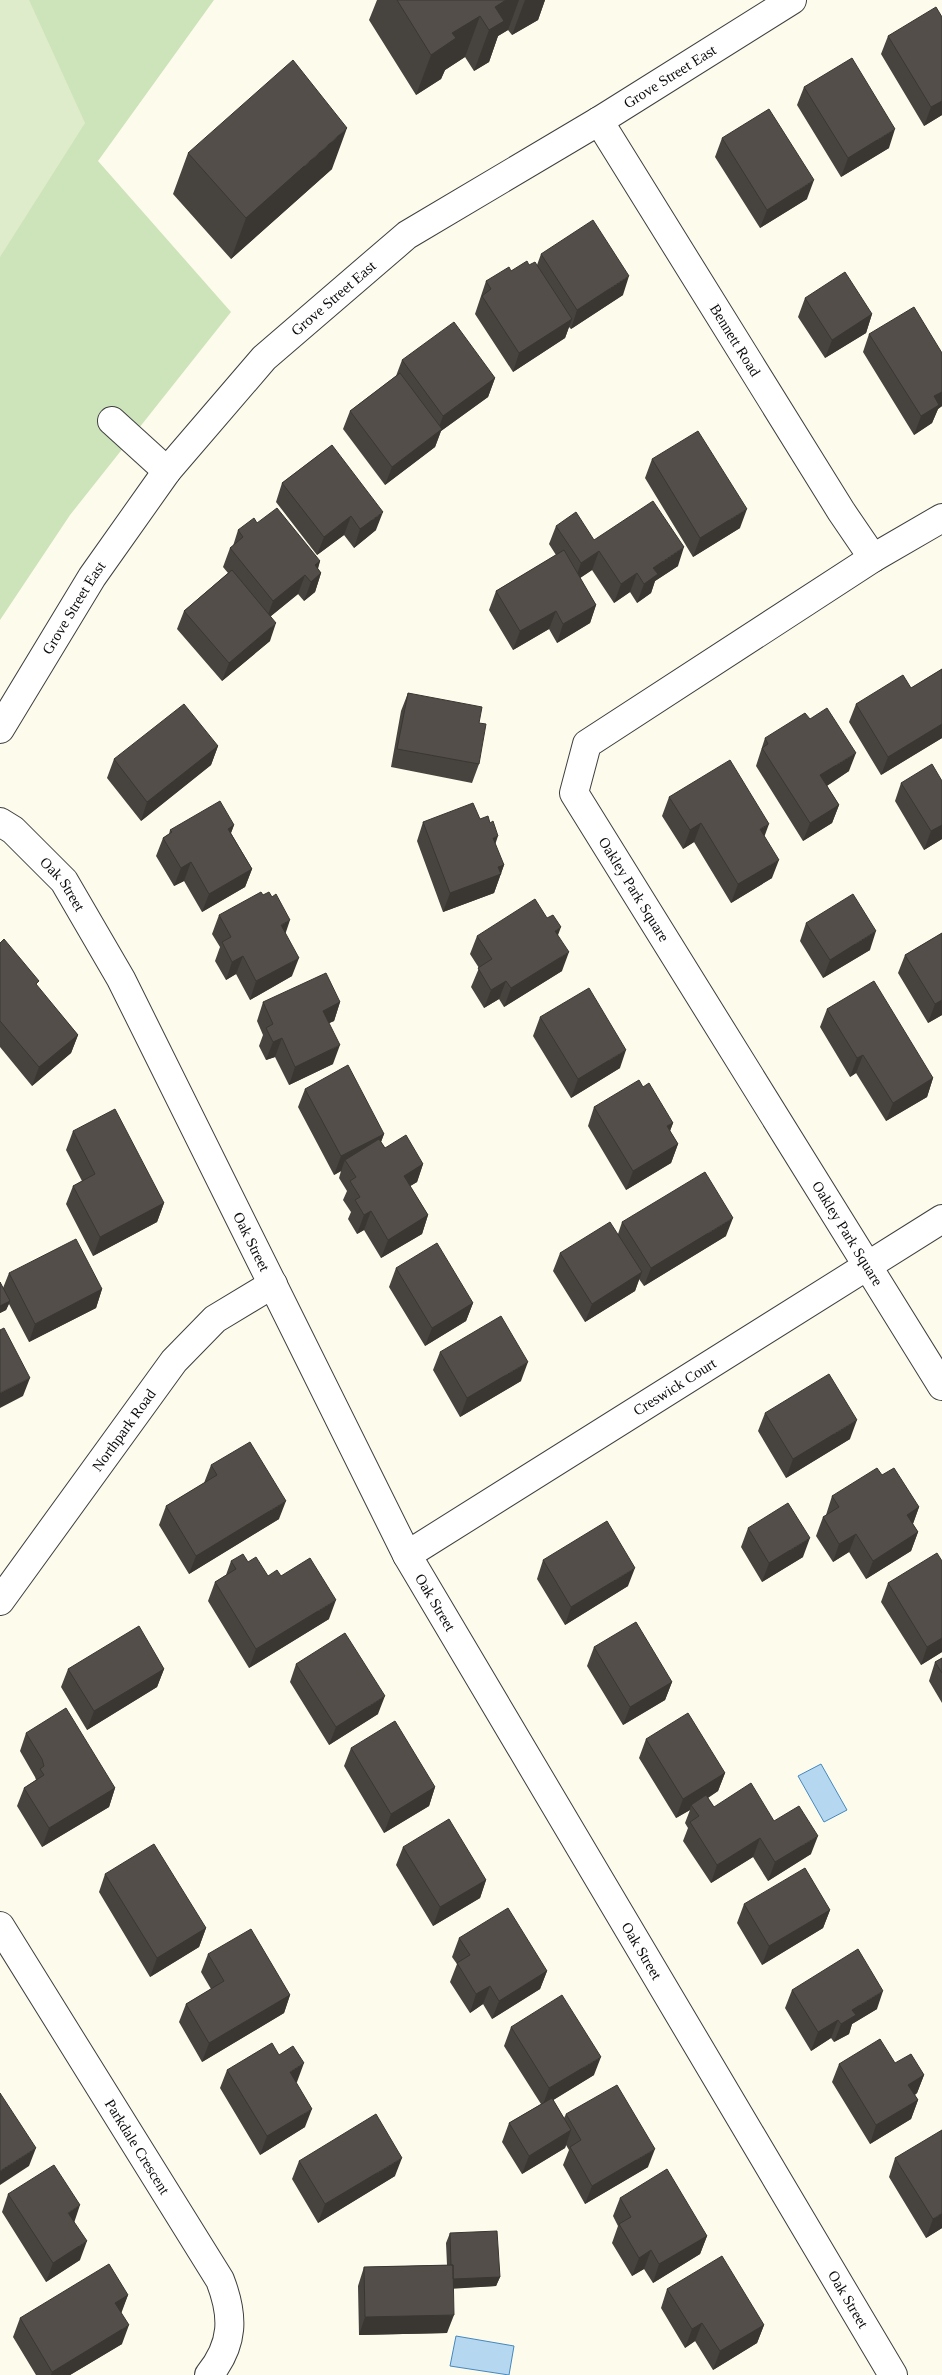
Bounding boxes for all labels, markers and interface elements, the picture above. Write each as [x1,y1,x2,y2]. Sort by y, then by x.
street label: Grove Street East [621,41,720,111]
street label: Grove Street East [288,257,379,339]
street label: Bennett Road [707,301,764,380]
street label: Grove Street East [39,558,109,657]
street label: Oakley Park Square [595,834,672,945]
street label: Oak Street [37,854,88,915]
street label: Oakley Park Square [809,1178,886,1289]
street label: Oak Street [230,1210,273,1275]
street label: Creswick Court [630,1355,720,1419]
street label: Northpark Road [89,1386,159,1474]
street label: Oak Street [412,1571,459,1635]
street label: Oak Street [618,1919,665,1983]
street label: Parkdale Crescent [102,2096,173,2198]
street label: Oak Street [825,2268,872,2331]

